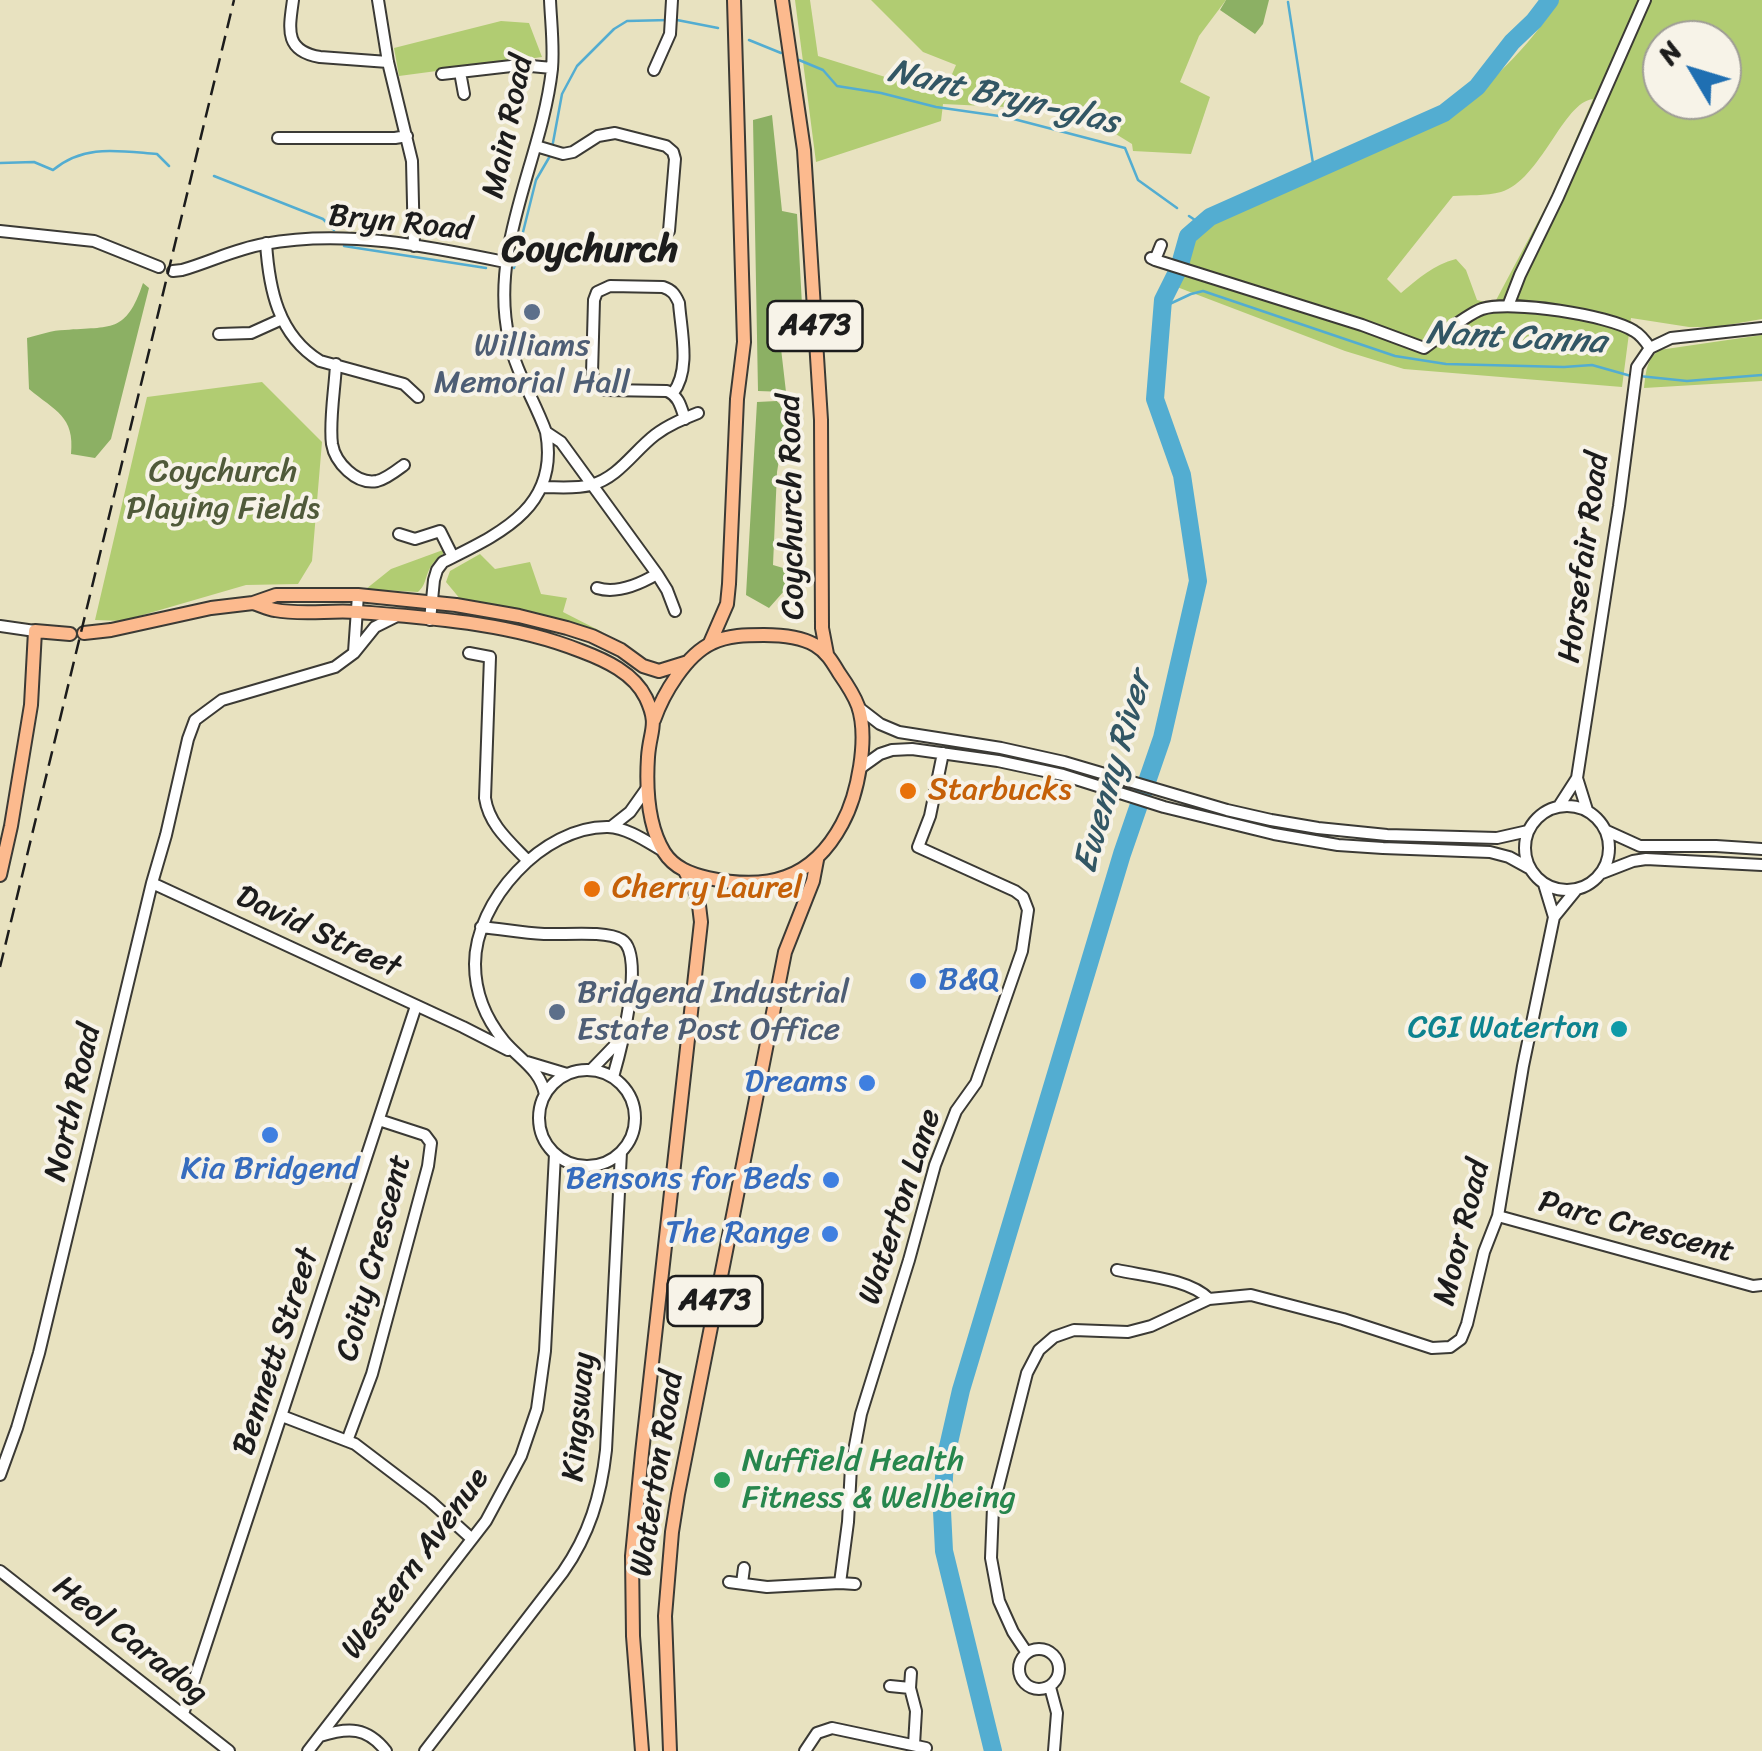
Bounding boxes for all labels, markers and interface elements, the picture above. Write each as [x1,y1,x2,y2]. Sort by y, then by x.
north arrow [1642,20,1742,120]
text: N [1644,30,1695,75]
water label: Nant Bryn-glas [884,51,1122,145]
street label: Main Road [475,52,543,202]
street label: Bryn Road [326,197,474,251]
district label: Coychurch [502,228,678,274]
marker: Williams Memorial Hall [521,301,543,323]
road number: A473 [768,301,862,351]
water label: Nant Canna [1425,313,1607,365]
place label: Williams Memorial Hall [434,328,630,403]
street label: Coychurch Road [772,394,814,620]
street label: Horsefair Road [1551,450,1619,666]
park label: Coychurch Playing Fields [126,454,320,529]
water label: Ewenny River [1065,668,1163,878]
place label: Starbucks [928,772,1072,810]
marker: Starbucks [897,780,919,802]
place label: Cherry Laurel [612,870,802,908]
street label: David Street [230,878,406,988]
marker: Cherry Laurel [581,878,603,900]
place label: B&Q [938,962,999,1000]
marker: B&Q [907,970,929,992]
place label: Bridgend Industrial Estate Post Office [577,975,849,1050]
marker: Bridgend Industrial Estate Post Office [546,1001,568,1023]
place label: CGI Waterton [1408,1010,1599,1048]
marker: CGI Waterton [1608,1018,1630,1040]
street label: North Road [37,1021,111,1185]
place label: Dreams [745,1064,847,1102]
marker: Dreams [856,1072,878,1094]
street label: Waterton Lane [851,1104,951,1310]
marker: Kia Bridgend [259,1124,281,1146]
place label: Kia Bridgend [181,1151,359,1189]
street label: Coity Crescent [329,1151,421,1365]
street label: Moor Road [1426,1156,1500,1310]
place label: Bensons for Beds [566,1161,811,1199]
marker: Bensons for Beds [820,1169,842,1191]
street label: Parc Crescent [1534,1183,1738,1273]
place label: The Range [665,1215,810,1253]
marker: The Range [819,1223,841,1245]
street label: Bennett Street [225,1244,329,1460]
road number: A473 [668,1276,762,1326]
street label: Kingsway [555,1351,605,1483]
street label: Waterton Road [623,1369,693,1579]
place label: Nuffield Health Fitness & Wellbeing [742,1443,1016,1518]
street label: Western Avenue [334,1461,498,1667]
marker: Nuffield Health Fitness & Wellbeing [711,1469,733,1491]
street label: Heol Caradog [45,1568,215,1714]

